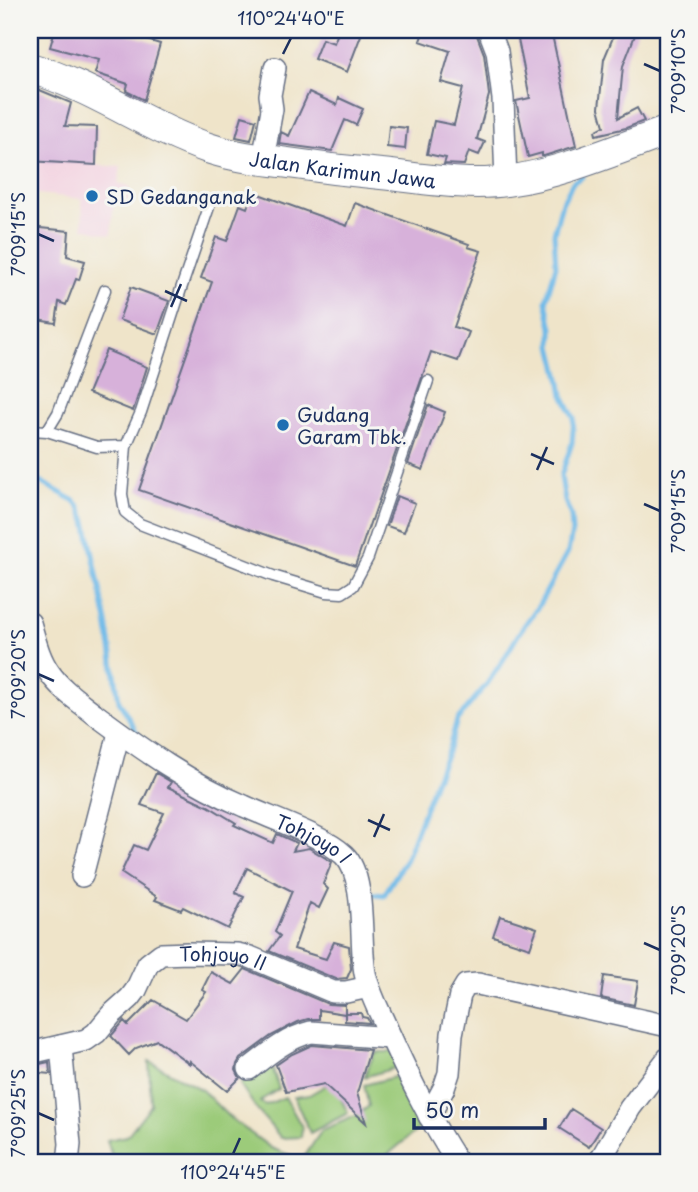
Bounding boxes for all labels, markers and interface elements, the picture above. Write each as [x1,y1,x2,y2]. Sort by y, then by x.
text: 110°24'40"E [237,4,345,31]
text: 7°09'10"S [664,28,691,114]
street label: Jalan Karimun Jawa [247,144,437,194]
place label: SD Gedanganak [106,182,257,210]
marker: SD Gedanganak [84,188,100,204]
text: 7°09'15"S [4,192,31,276]
place label: Gudang Garam Tbk. [297,400,407,450]
marker: Gudang Garam Tbk. [275,417,291,433]
text: 7°09'15"S [664,469,691,553]
text: 7°09'20"S [4,629,31,719]
street label: Tohjoyo I [271,807,359,869]
text: 7°09'20"S [664,905,691,995]
street label: Tohjoyo II [179,939,271,976]
text: 7°09'25"S [4,1069,31,1157]
scale bar [414,1087,546,1131]
text: 50 m [425,1093,479,1125]
text: 110°24'45"E [180,1158,286,1185]

